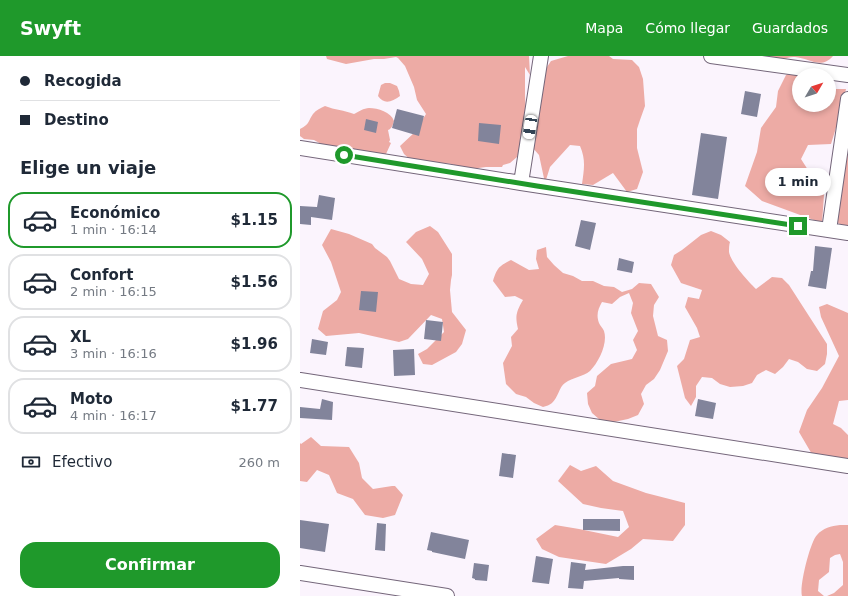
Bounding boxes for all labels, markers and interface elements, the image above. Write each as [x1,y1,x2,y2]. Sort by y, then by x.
text: Swyft [20,17,81,39]
text: Mapa [585,20,623,36]
text: Cómo llegar [645,20,730,36]
text: Guardados [752,20,828,36]
north arrow [792,68,836,112]
map controls [792,68,836,112]
text: Recogida [44,72,122,90]
text: Destino [44,111,109,129]
car [522,114,538,140]
route start [335,146,353,164]
text: Elige un viaje [20,157,156,178]
callout: 1 min [765,168,831,196]
text: 1 min [778,174,818,189]
icon: car [22,202,58,238]
text: Económico [70,204,160,222]
text: $1.15 [231,211,278,229]
route end [789,217,807,235]
text: 1 min · 16:14 [70,222,157,237]
icon: car [22,264,58,300]
text: Confort [70,266,133,284]
text: $1.56 [231,273,278,291]
text: 2 min · 16:15 [70,284,157,299]
icon: car [22,326,58,362]
text: XL [70,328,91,346]
text: $1.96 [231,335,278,353]
text: 3 min · 16:16 [70,346,157,361]
icon: car [22,388,58,424]
text: Moto [70,390,113,408]
text: $1.77 [231,397,278,415]
text: 4 min · 16:17 [70,408,157,423]
icon: cash [20,451,42,473]
text: Efectivo [52,453,112,471]
text: 260 m [238,455,280,470]
button: Confirmar [20,542,280,588]

